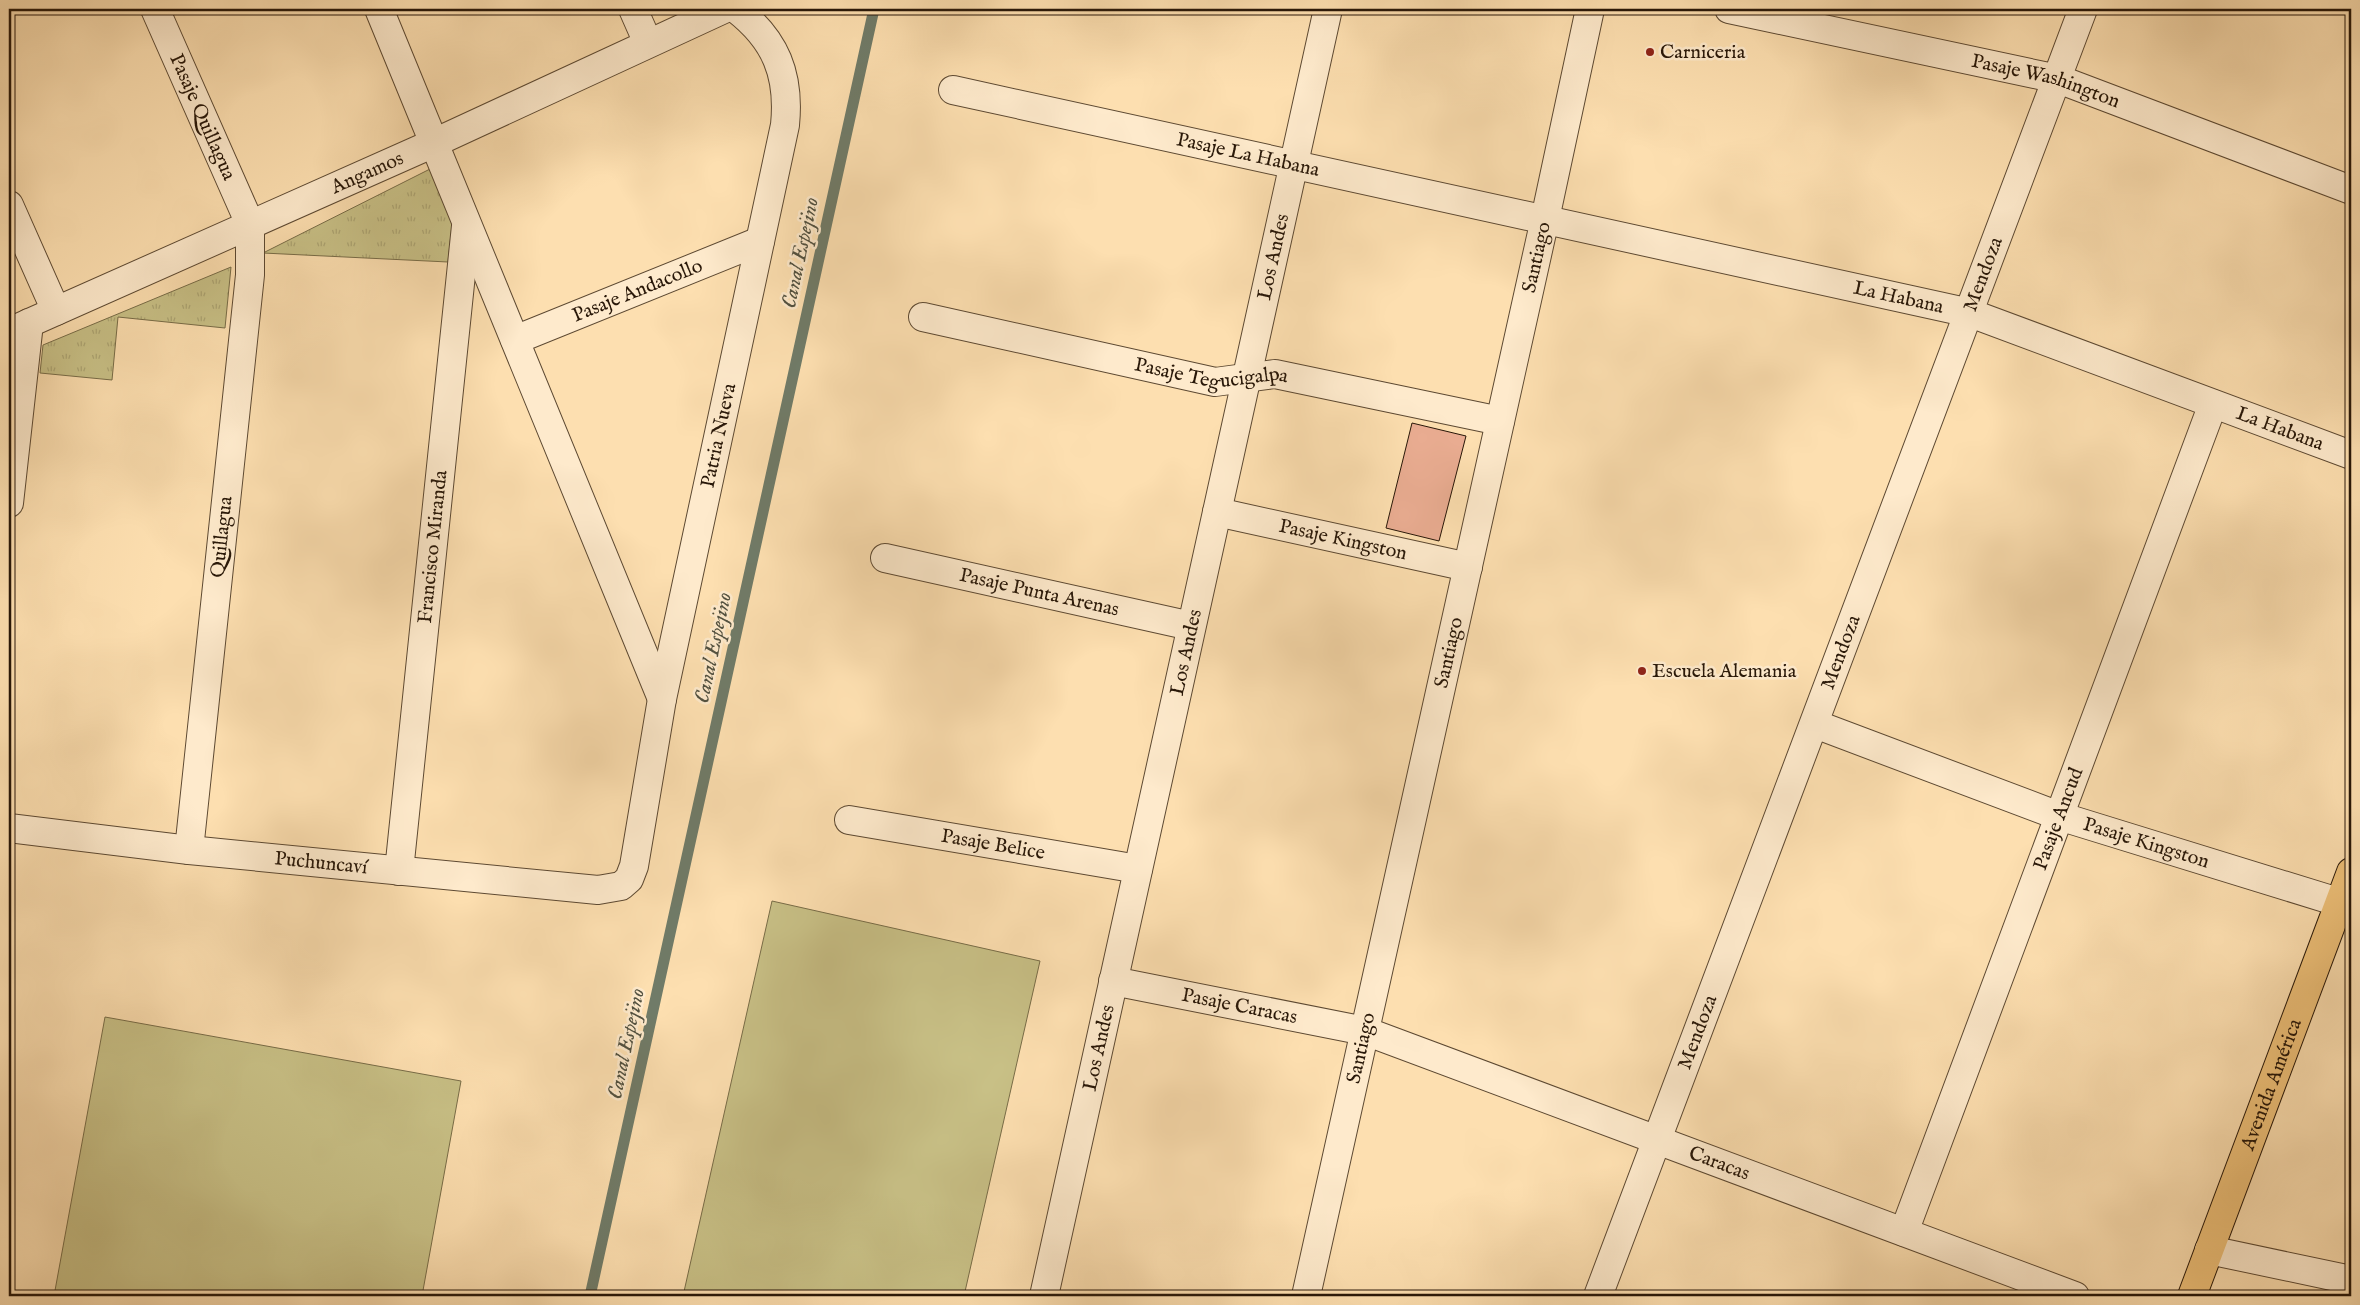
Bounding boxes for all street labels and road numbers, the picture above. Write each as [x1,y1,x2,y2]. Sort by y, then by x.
street label: Pasaje Washington [1969,48,2124,114]
street label: Pasaje Quillagua [164,50,242,184]
street label: Pasaje La Habana [1174,127,1322,183]
street label: Angamos [326,146,407,200]
street label: Los Andes [1252,211,1295,303]
street label: Santiago [1517,219,1557,295]
street label: Mendoza [1958,233,2009,315]
street label: Pasaje Andacollo [568,253,706,328]
street label: La Habana [1851,275,1946,319]
street label: Pasaje Tegucigalpa [1132,352,1291,396]
street label: Patria Nueva [695,380,742,490]
street label: La Habana [2233,401,2328,456]
street label: Francisco Miranda [412,469,453,625]
street label: Quillagua [205,495,239,579]
street label: Pasaje Kingston [1277,513,1410,566]
street label: Pasaje Punta Arenas [957,562,1121,622]
street label: Los Andes [1164,607,1208,698]
street label: Mendoza [1815,611,1866,693]
street label: Santiago [1429,615,1469,690]
street label: Pasaje Ancud [2028,764,2089,874]
street label: Pasaje Kingston [2080,812,2213,874]
street label: Pasaje Belice [939,823,1047,866]
street label: Puchuncaví [273,846,370,880]
street label: Pasaje Caracas [1180,982,1300,1030]
street label: Mendoza [1672,991,1723,1073]
street label: Los Andes [1077,1002,1120,1093]
street label: Santiago [1341,1010,1381,1086]
street label: Avenida América [2235,1015,2308,1155]
street label: Caracas [1685,1140,1753,1186]

